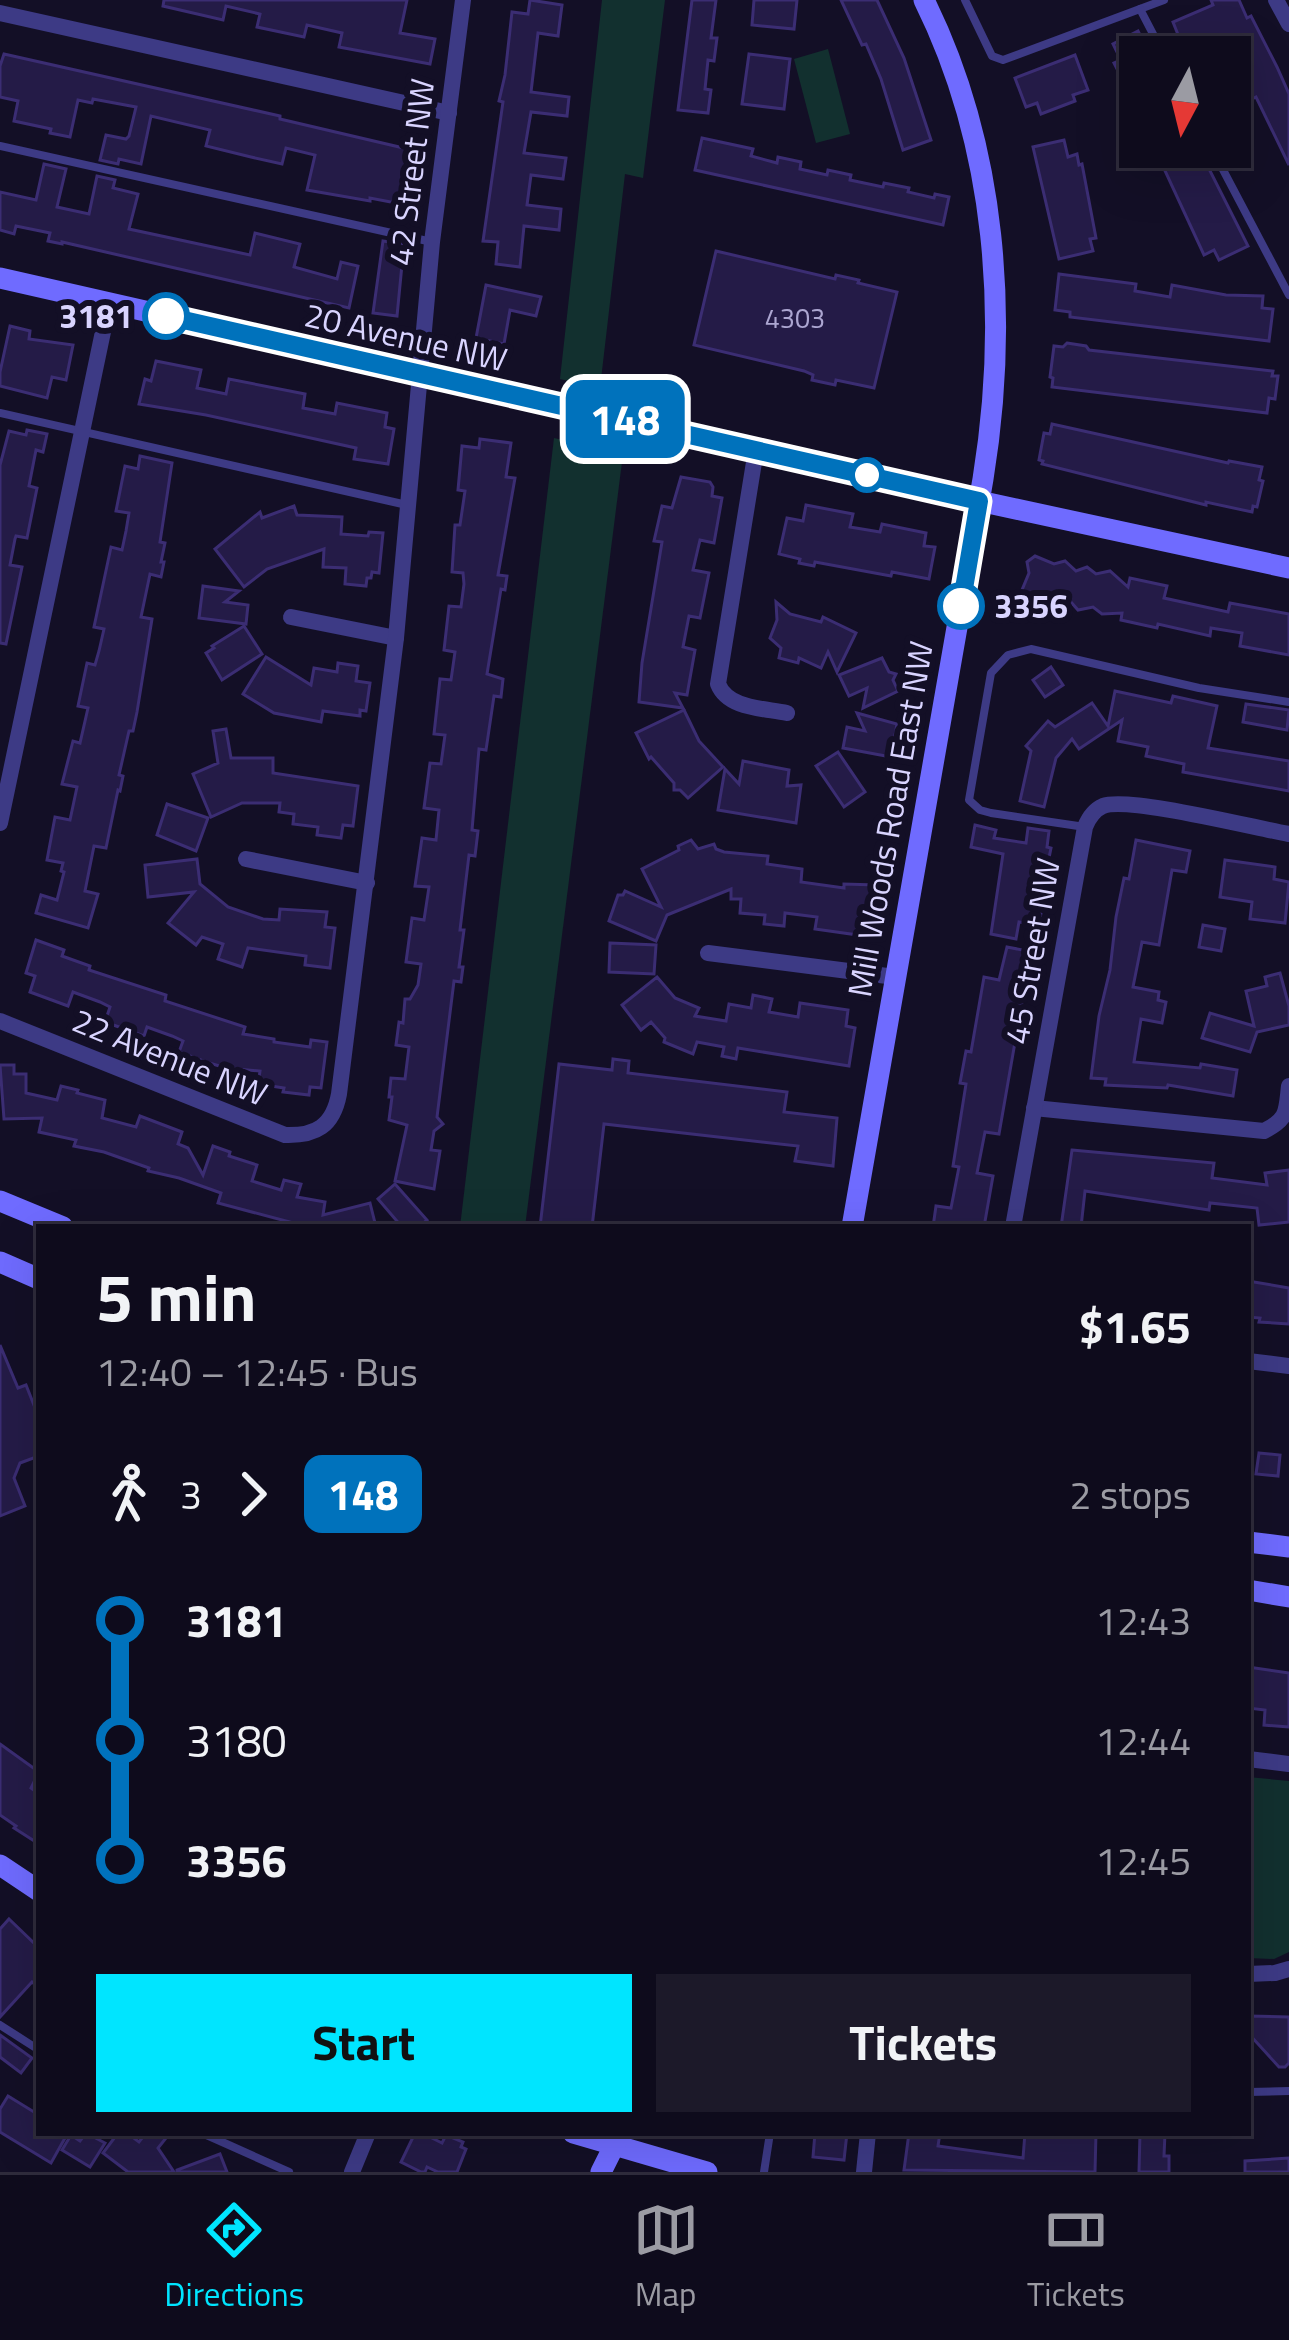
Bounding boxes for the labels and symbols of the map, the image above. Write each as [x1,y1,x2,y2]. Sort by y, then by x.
north arrow [1119,36,1251,168]
street label: 42 Street NW [375,76,447,268]
street label: 20 Avenue NW [300,289,512,385]
place label: 3181 [59,291,133,341]
marker: 3181 [144,294,188,338]
house number: 4303 [765,297,825,338]
line badge: 148 [556,380,694,458]
unlabelled marker [851,459,883,491]
place label: 3356 [994,581,1068,631]
marker: 3356 [939,584,983,628]
street label: Mill Woods Road East NW [834,637,946,1001]
street label: 45 Street NW [991,854,1073,1048]
street label: 22 Avenue NW [65,995,275,1119]

